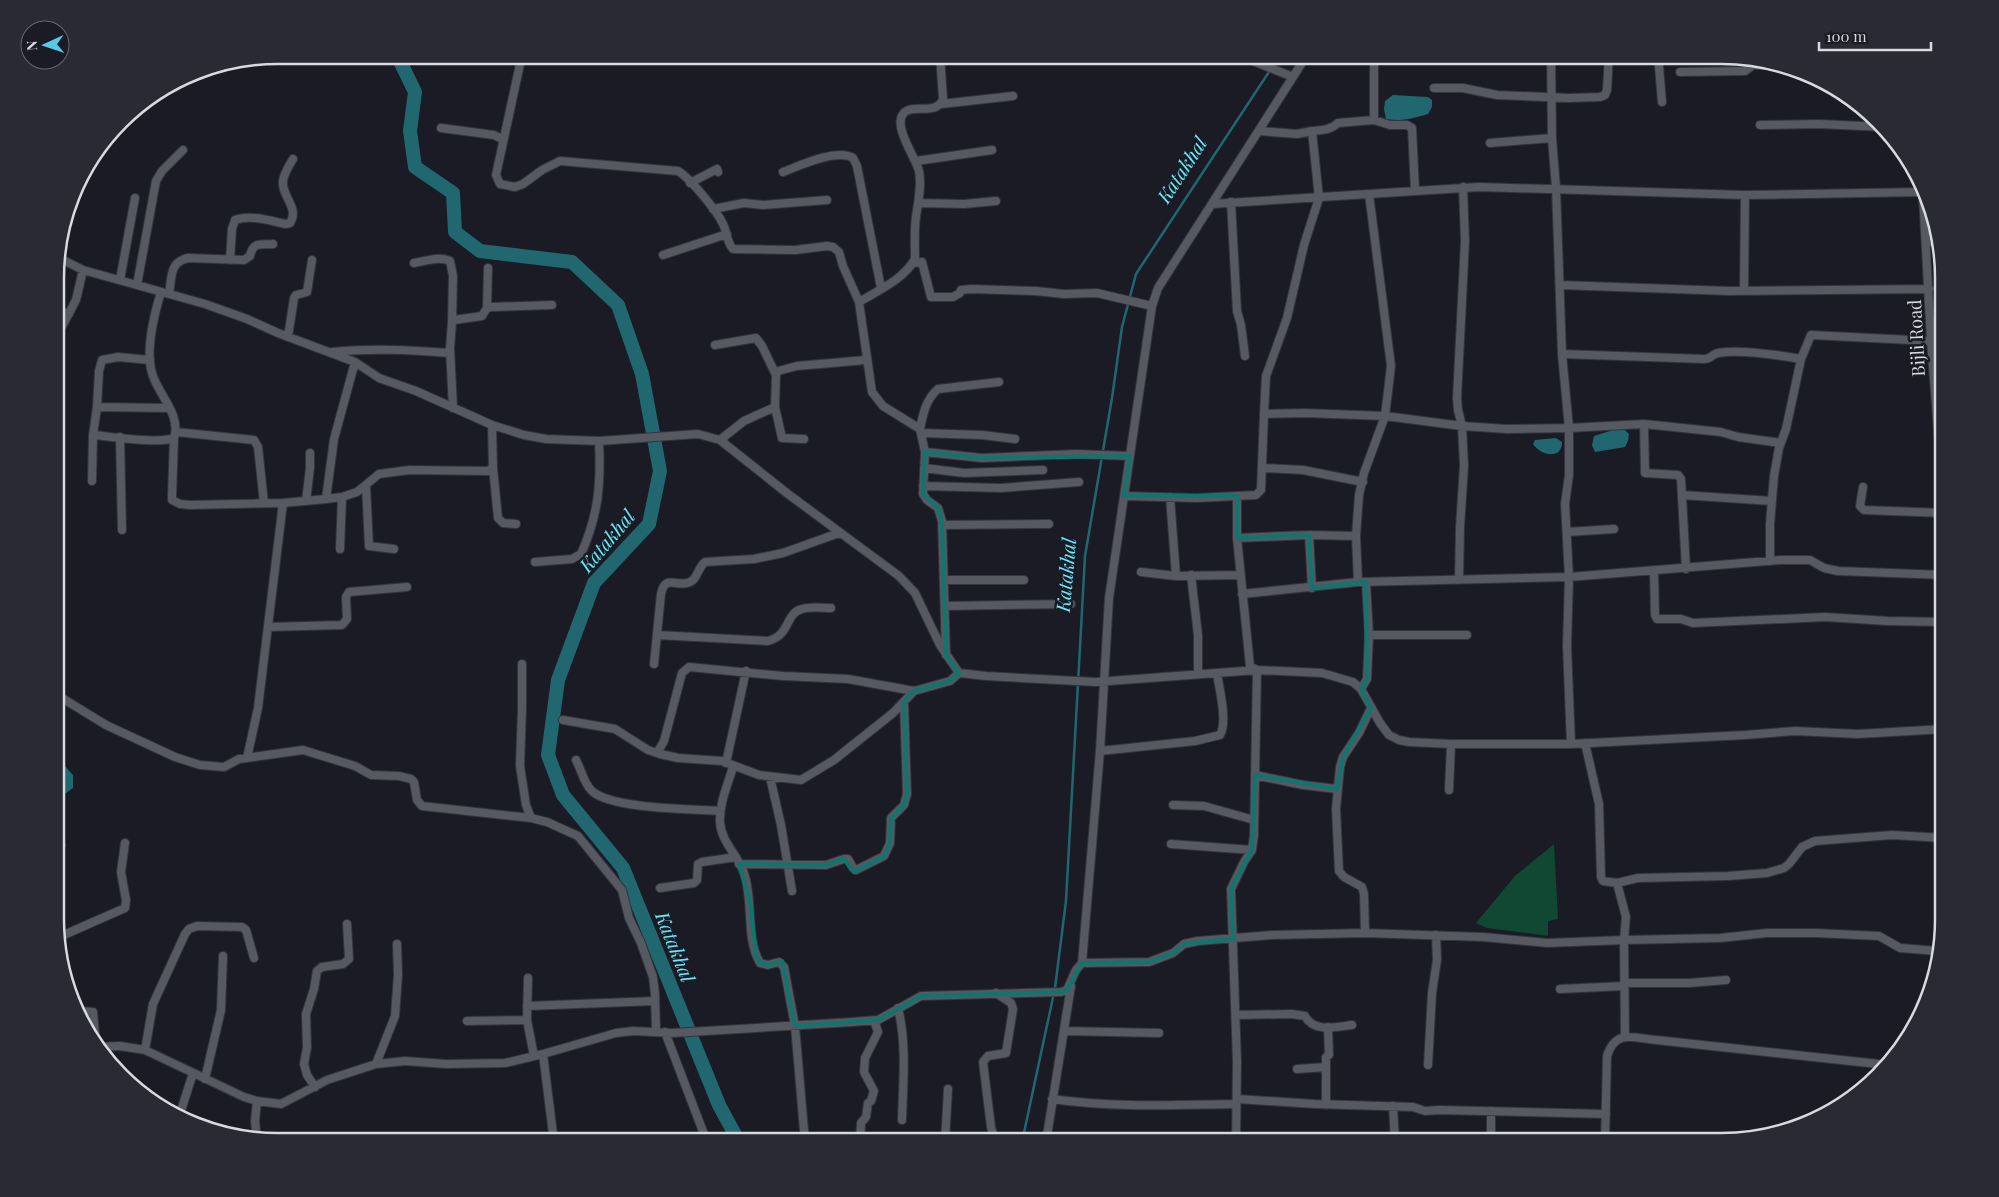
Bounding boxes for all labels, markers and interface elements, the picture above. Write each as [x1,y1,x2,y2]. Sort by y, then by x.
north arrow [20,20,70,70]
scale bar [1819,20,1932,52]
text: 100 m [1826,26,1867,46]
text: N [22,40,41,51]
water label: Katakhal [1150,131,1213,208]
street label: Bijli Road [1902,298,1930,377]
water label: Katakhal [572,503,640,578]
water label: Katakhal [1049,536,1081,614]
water label: Katakhal [650,907,702,986]

